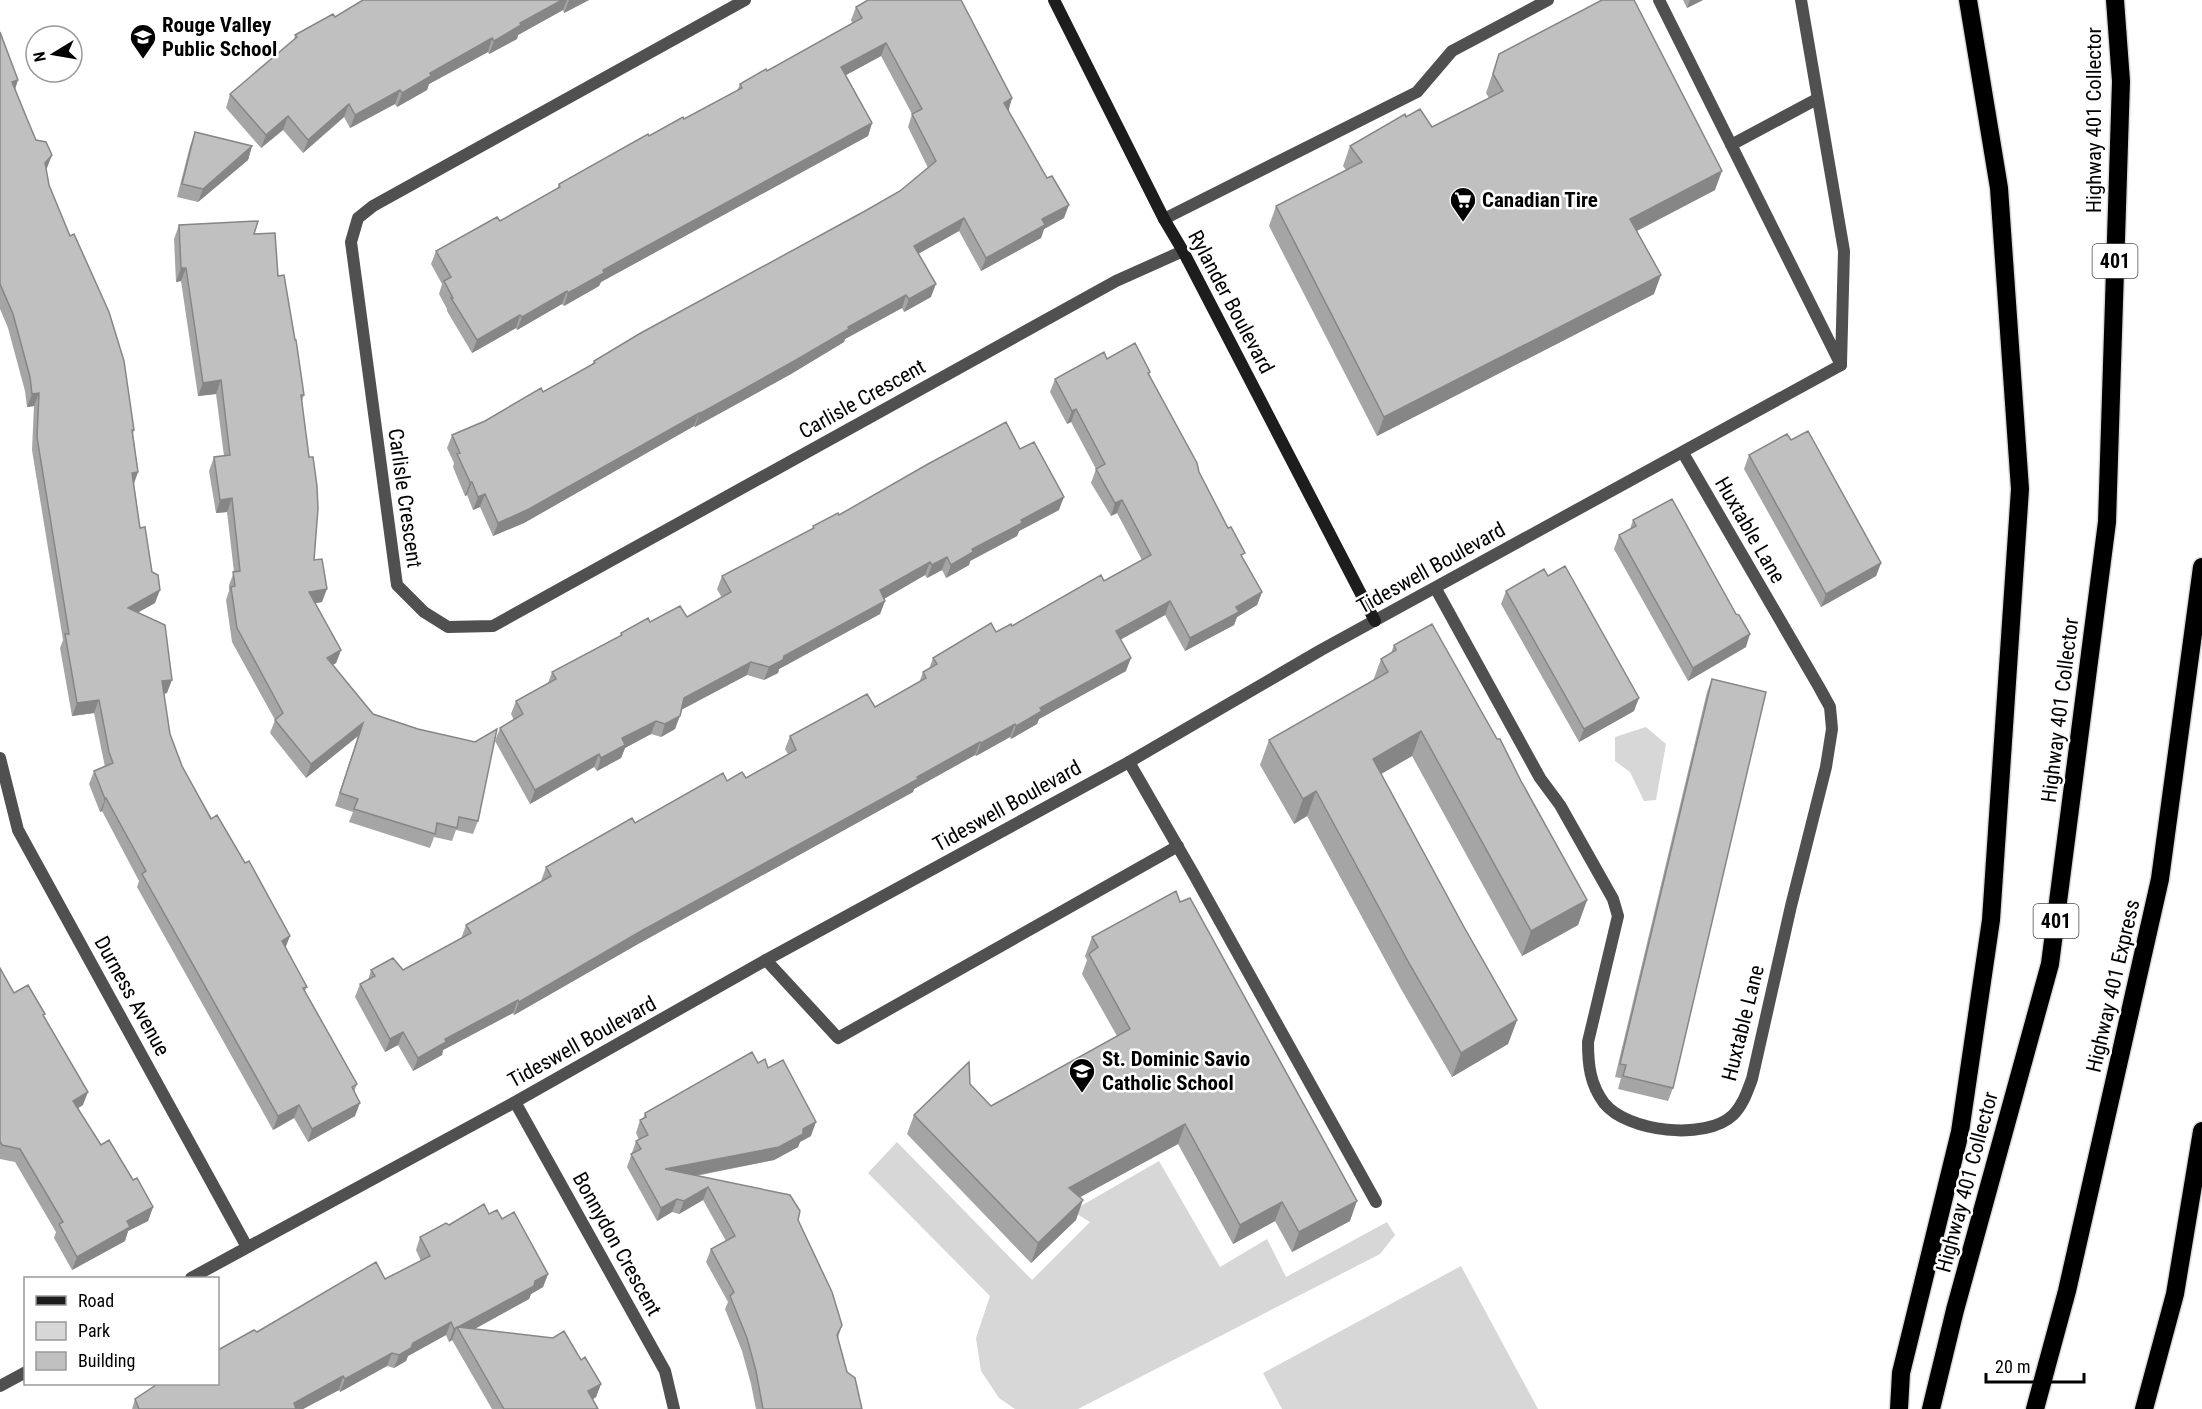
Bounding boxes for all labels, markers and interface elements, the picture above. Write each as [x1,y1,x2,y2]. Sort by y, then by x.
place label: Rouge Valley Public School [162,13,277,61]
school or university icon: Rouge Valley Public School [128,22,158,60]
north arrow [24,24,84,84]
street label: Highway 401 Collector [2082,27,2106,213]
text: N [30,50,50,63]
supermarket icon: Canadian Tire [1448,185,1478,223]
place label: Canadian Tire [1482,188,1598,212]
street label: Rylander Boulevard [1183,226,1279,378]
road number: 401 [2092,244,2138,278]
street label: Carlisle Crescent [795,354,929,444]
street label: Carlisle Crescent [383,427,427,569]
street label: Huxtable Lane [1710,473,1790,587]
street label: Tideswell Boulevard [1353,517,1509,619]
street label: Highway 401 Collector [2037,616,2083,804]
street label: Tideswell Boulevard [929,755,1085,857]
street label: Highway 401 Express [2081,897,2145,1075]
road number: 401 [2034,904,2078,938]
street label: Durness Avenue [89,932,175,1060]
street label: Huxtable Lane [1717,962,1769,1083]
street label: Tideswell Boulevard [504,991,660,1093]
place label: St. Dominic Savio Catholic School [1102,1047,1250,1095]
school or university icon: St. Dominic Savio Catholic School [1067,1056,1097,1094]
street label: Highway 401 Collector [1931,1089,2003,1275]
street label: Bonnydon Crescent [568,1168,666,1320]
legend [24,1277,219,1385]
text: Road [78,1290,114,1311]
text: Park [78,1320,110,1341]
scale bar [1986,1346,2084,1384]
text: Building [78,1350,135,1371]
text: 20 m [1995,1356,2030,1377]

